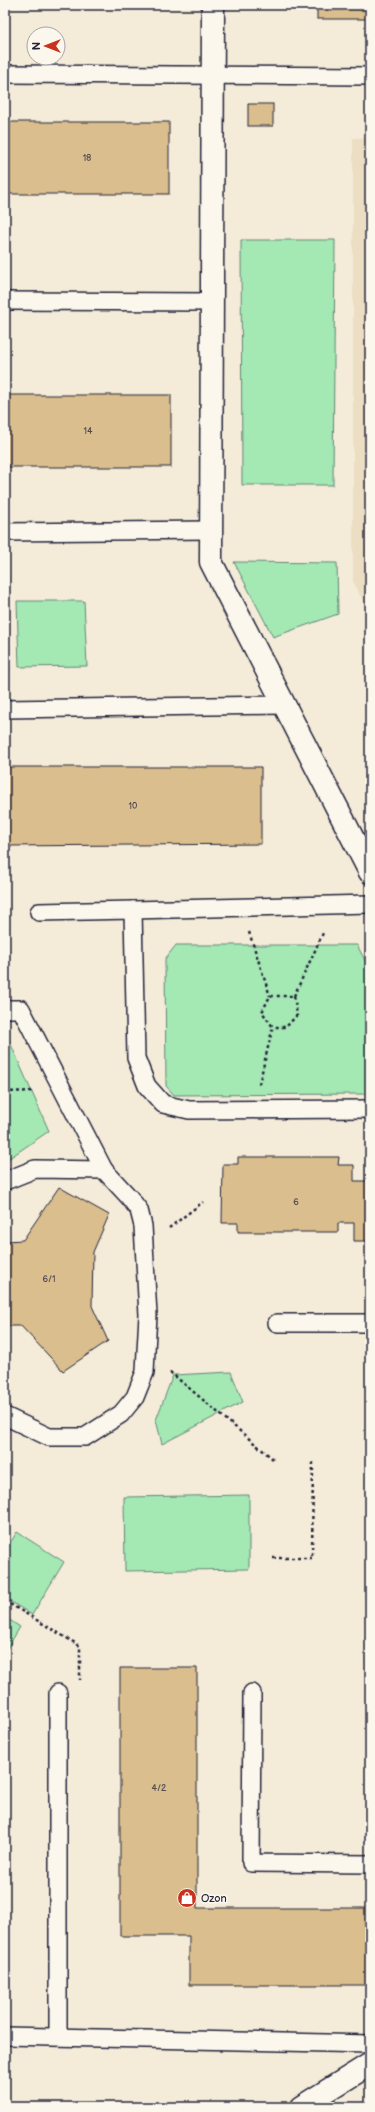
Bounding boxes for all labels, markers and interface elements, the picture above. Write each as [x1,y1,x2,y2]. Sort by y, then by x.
north arrow [26,26,66,66]
text: N [30,42,43,50]
house number: 18 [83,153,91,164]
house number: 14 [84,426,93,437]
house number: 10 [129,801,137,812]
house number: 6 [293,1197,299,1208]
house number: 6/1 [42,1274,56,1285]
house number: 4/2 [152,1783,167,1794]
shop icon: Ozon [176,1887,198,1909]
place label: Ozon [201,1892,227,1905]

